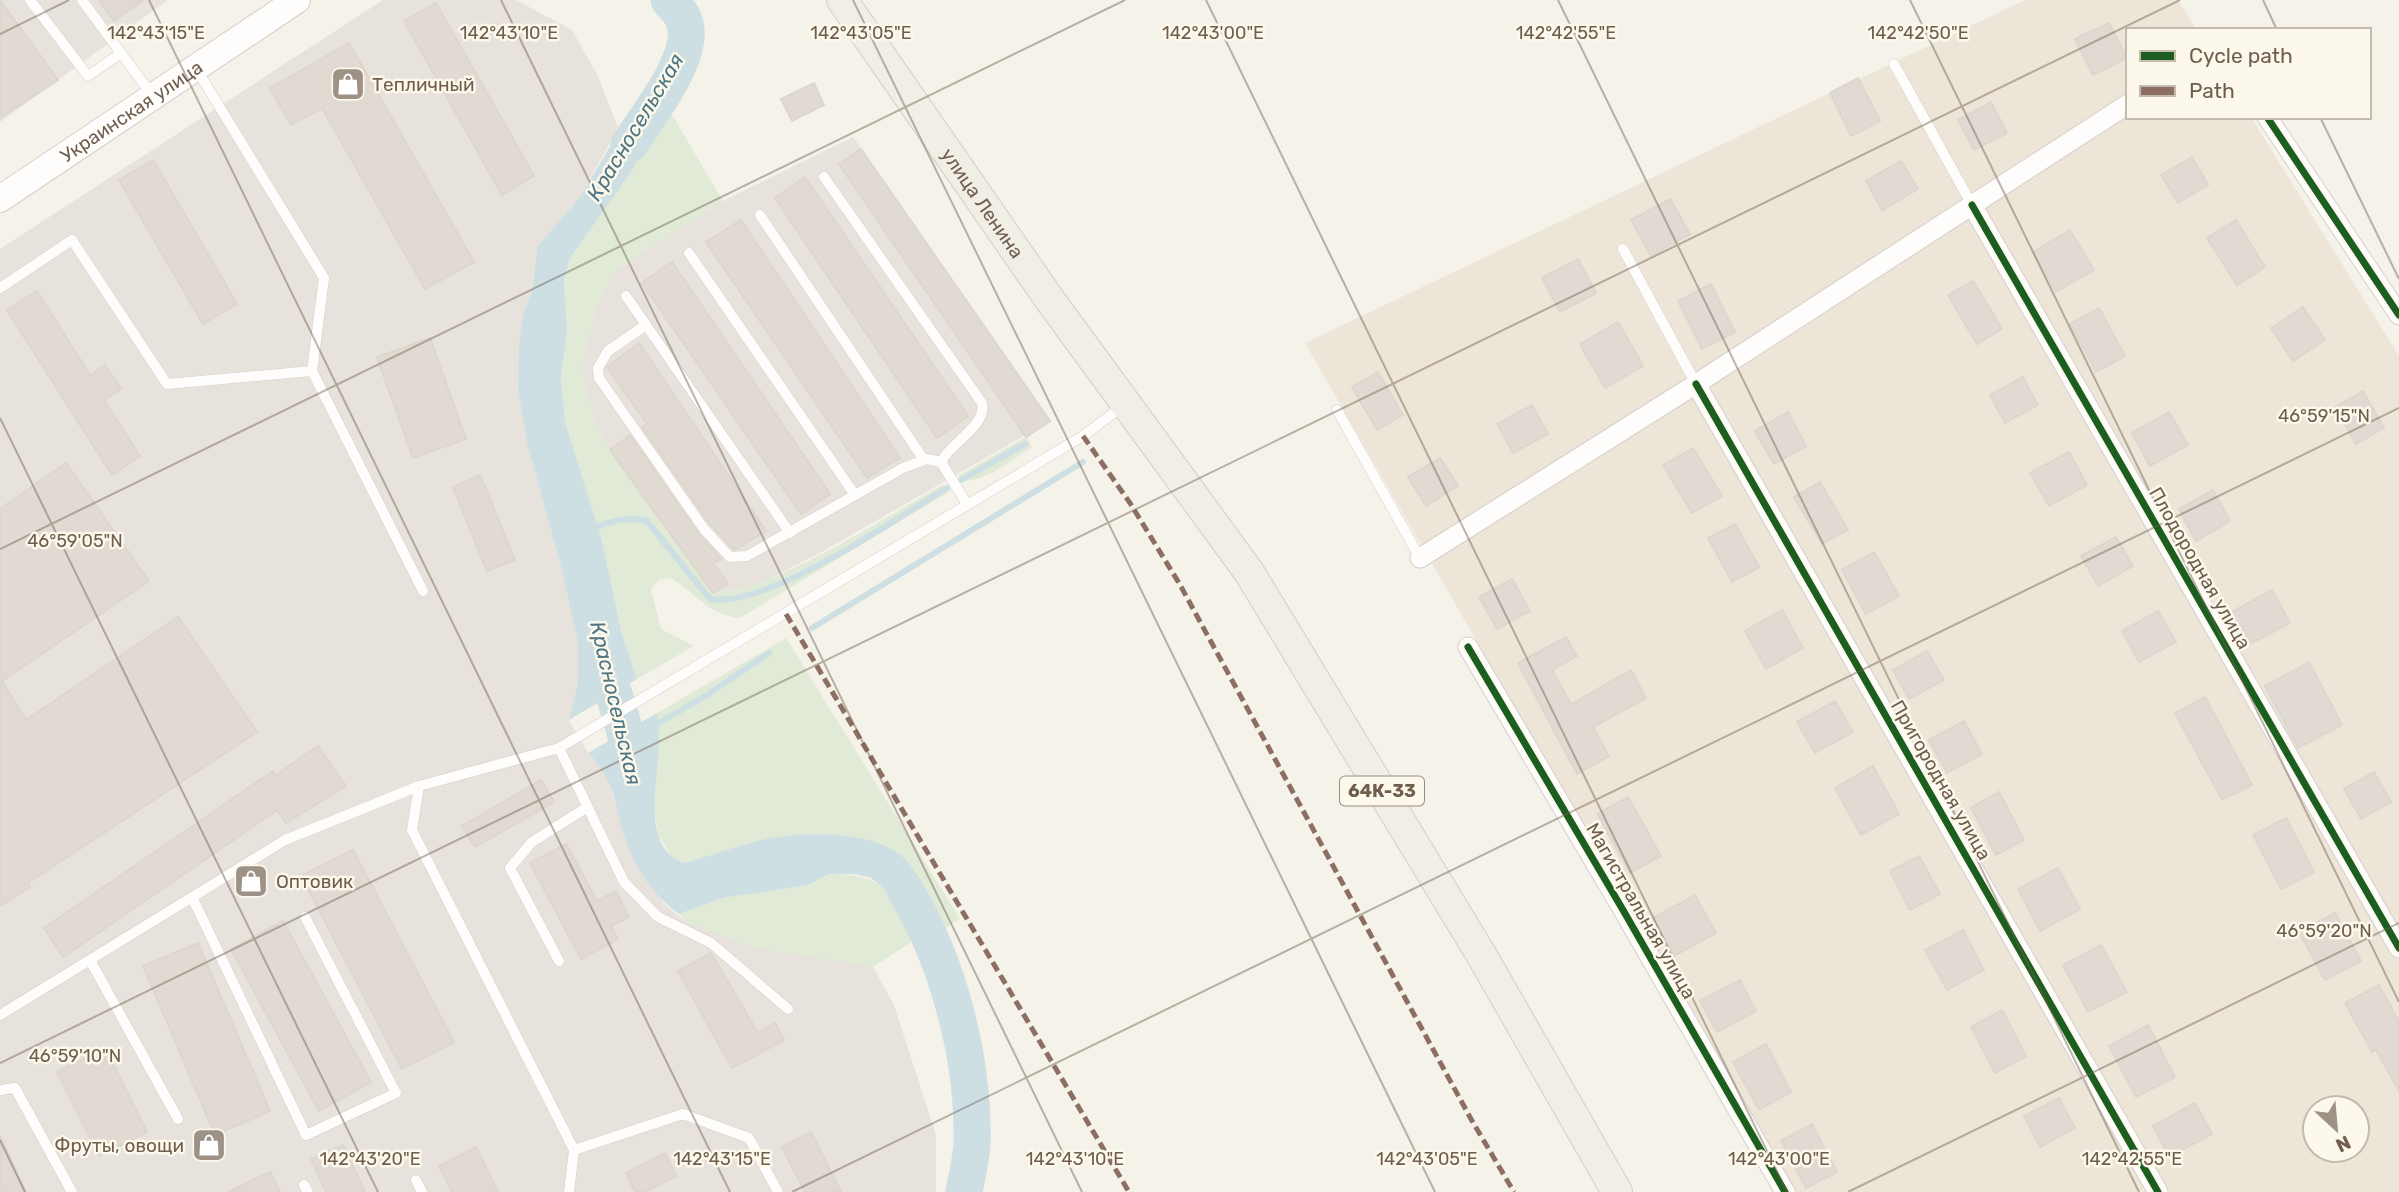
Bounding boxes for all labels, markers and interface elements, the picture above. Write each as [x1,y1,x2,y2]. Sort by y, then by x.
text: 142°43'15"E [107,22,205,44]
text: 142°43'10"E [460,22,558,44]
text: 142°43'05"E [810,22,912,44]
text: 142°43'00"E [1162,22,1264,44]
text: 142°42'55"E [1516,22,1616,44]
text: 142°42'50"E [1867,22,1969,44]
legend [2126,28,2371,119]
text: Cycle path [2189,43,2293,68]
water label: Красносельская [581,49,689,205]
street label: Украинская улица [56,55,207,167]
shop icon: Тепличный [329,65,367,103]
place label: Тепличный [372,73,475,96]
text: Path [2189,78,2235,103]
street label: улица Ленина [937,144,1029,262]
text: 46°59'15"N [2278,405,2370,427]
street label: Плодородная улица [2144,483,2256,653]
text: 46°59'05"N [27,530,123,552]
water label: Красносельская [585,619,647,787]
street label: Пригородная улица [1886,696,1996,864]
road number: 64К-33 [1340,776,1424,806]
street label: Магистральная улица [1581,819,1701,1003]
shop icon: Оптовик [232,862,270,900]
place label: Оптовик [276,870,353,893]
text: 46°59'20"N [2276,920,2372,942]
text: 46°59'10"N [29,1045,121,1067]
north arrow [2301,1094,2371,1164]
shop icon: Фруты, овощи [190,1126,228,1164]
text: N [2332,1130,2354,1157]
place label: Фруты, овощи [54,1134,184,1157]
text: 142°43'20"E [319,1148,421,1170]
text: 142°43'15"E [673,1148,771,1170]
text: 142°43'10"E [1026,1148,1124,1170]
text: 142°43'05"E [1376,1148,1478,1170]
text: 142°43'00"E [1728,1148,1830,1170]
text: 142°42'55"E [2082,1148,2182,1170]

